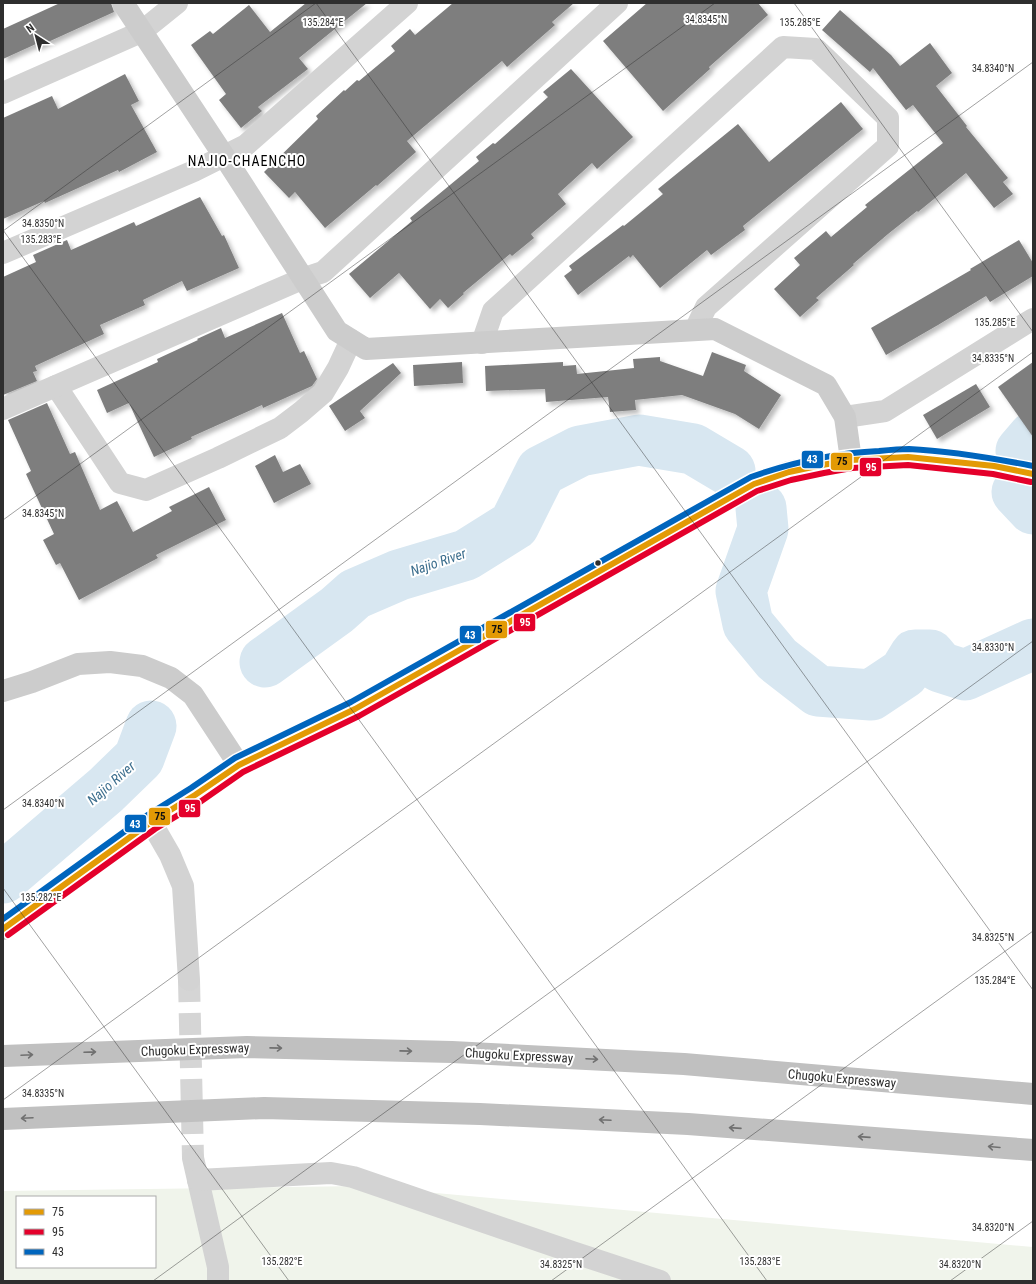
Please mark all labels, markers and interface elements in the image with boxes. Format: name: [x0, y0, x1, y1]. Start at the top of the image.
text: 34.8345°N: [685, 14, 727, 25]
north arrow: [16, 16, 56, 56]
text: 135.284°E: [303, 17, 344, 28]
text: 135.285°E: [780, 17, 821, 28]
text: N: [24, 21, 37, 36]
text: 34.8340°N: [972, 63, 1014, 74]
district label: NAJIO-CHAENCHO: [188, 153, 306, 169]
text: 34.8350°N: [22, 218, 64, 229]
text: 135.283°E: [21, 234, 62, 245]
text: 135.285°E: [975, 317, 1016, 328]
text: 34.8335°N: [972, 353, 1014, 364]
line badge: 43: [801, 450, 824, 469]
line badge: 75: [830, 452, 853, 471]
text: 43: [806, 453, 818, 466]
text: 75: [836, 455, 848, 468]
line badge: 95: [859, 457, 882, 477]
text: 95: [865, 461, 877, 474]
text: 34.8345°N: [22, 508, 64, 519]
water label: Najio River: [408, 545, 469, 579]
unlabelled marker: [593, 558, 603, 568]
line badge: 95: [513, 613, 536, 632]
text: 95: [519, 616, 531, 629]
line badge: 75: [485, 620, 508, 639]
text: 75: [491, 623, 503, 636]
line badge: 43: [459, 625, 482, 644]
text: 43: [464, 629, 476, 642]
text: 34.8330°N: [972, 642, 1014, 653]
water label: Najio River: [84, 757, 139, 808]
text: 34.8340°N: [22, 798, 64, 809]
line badge: 95: [178, 799, 201, 818]
text: 95: [184, 802, 196, 815]
line badge: 75: [148, 807, 171, 826]
text: 75: [154, 810, 166, 823]
line badge: 43: [124, 814, 147, 833]
text: 43: [129, 818, 141, 831]
text: 135.282°E: [21, 892, 62, 903]
text: 34.8325°N: [972, 932, 1014, 943]
text: 135.284°E: [975, 975, 1016, 986]
street label: Chugoku Expressway: [141, 1040, 250, 1059]
one-way arrow: [269, 1044, 282, 1052]
street label: Chugoku Expressway: [464, 1045, 574, 1066]
one-way arrow: [399, 1047, 412, 1055]
one-way arrow: [83, 1049, 96, 1056]
one-way arrow: [20, 1051, 33, 1058]
one-way arrow: [585, 1056, 598, 1063]
street label: Chugoku Expressway: [787, 1066, 897, 1091]
text: 34.8335°N: [22, 1088, 64, 1099]
one-way arrow: [21, 1114, 34, 1121]
one-way arrow: [599, 1117, 612, 1124]
one-way arrow: [729, 1124, 742, 1131]
one-way arrow: [858, 1134, 871, 1141]
one-way arrow: [988, 1144, 1001, 1151]
legend: [16, 1196, 156, 1268]
text: 75: [52, 1205, 64, 1219]
text: 34.8320°N: [972, 1222, 1014, 1233]
text: 95: [52, 1225, 64, 1239]
text: 43: [52, 1245, 64, 1259]
text: 135.282°E: [262, 1256, 303, 1267]
text: 135.283°E: [740, 1256, 781, 1267]
text: 34.8325°N: [540, 1259, 582, 1270]
text: 34.8320°N: [939, 1259, 981, 1270]

